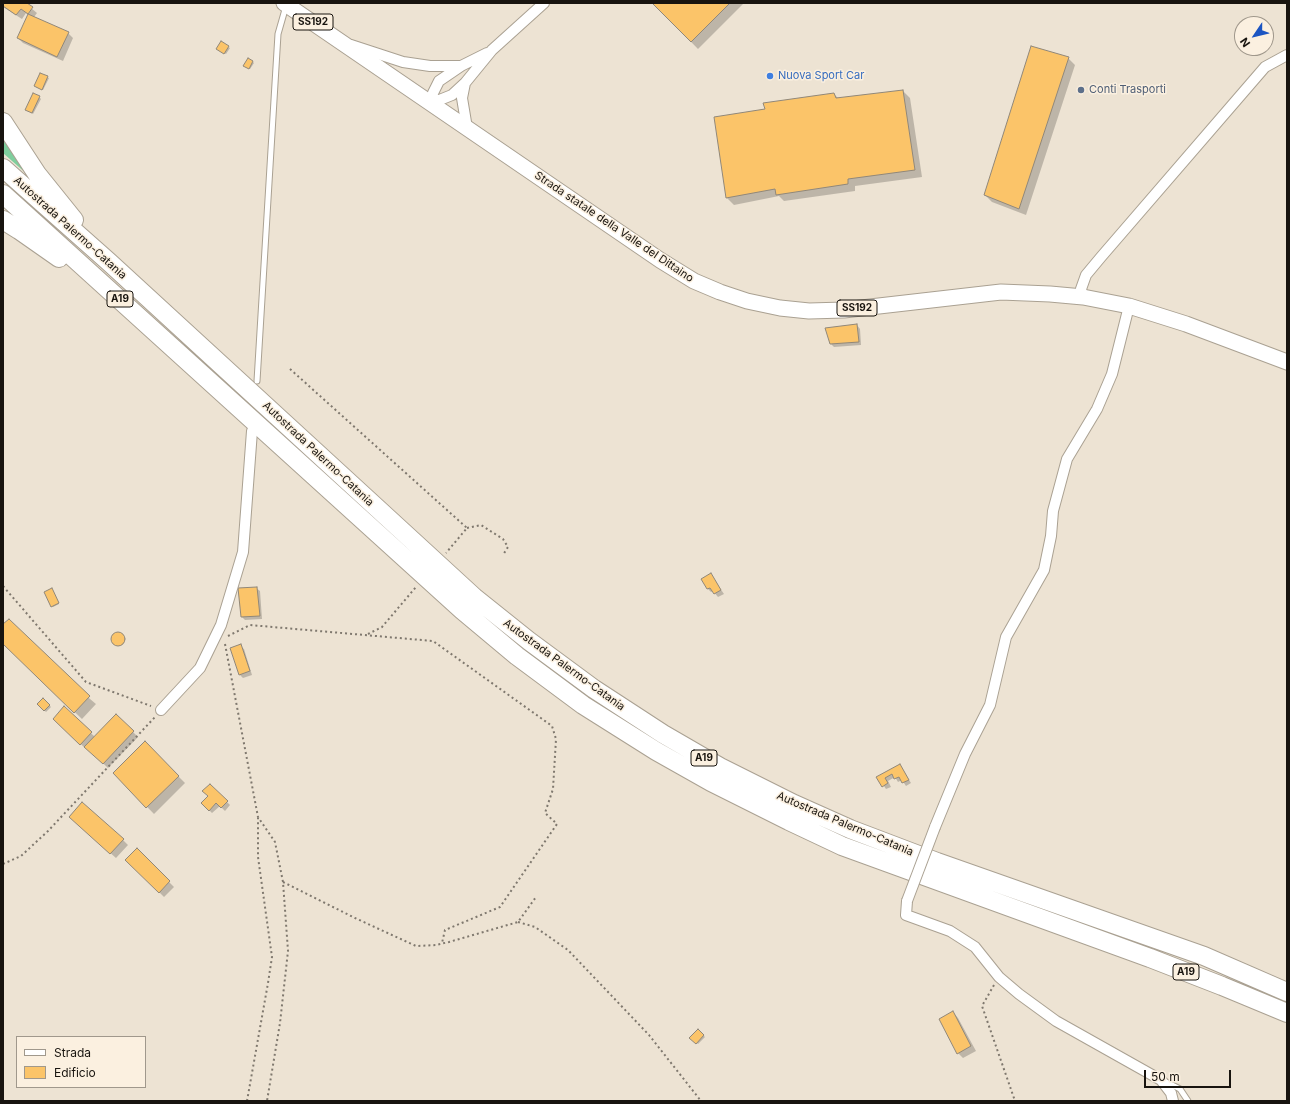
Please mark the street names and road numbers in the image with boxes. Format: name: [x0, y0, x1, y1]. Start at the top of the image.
road number: SS192: [293, 14, 333, 30]
street label: Strada statale della Valle del Dittaino: [532, 169, 696, 285]
street label: Autostrada Palermo-Catania: [11, 174, 129, 282]
road number: A19: [107, 291, 133, 307]
road number: SS192: [837, 300, 877, 316]
street label: Autostrada Palermo-Catania: [260, 399, 376, 509]
street label: Autostrada Palermo-Catania: [501, 616, 627, 714]
road number: A19: [691, 750, 717, 766]
street label: Autostrada Palermo-Catania: [775, 789, 915, 859]
road number: A19: [1173, 964, 1199, 980]

